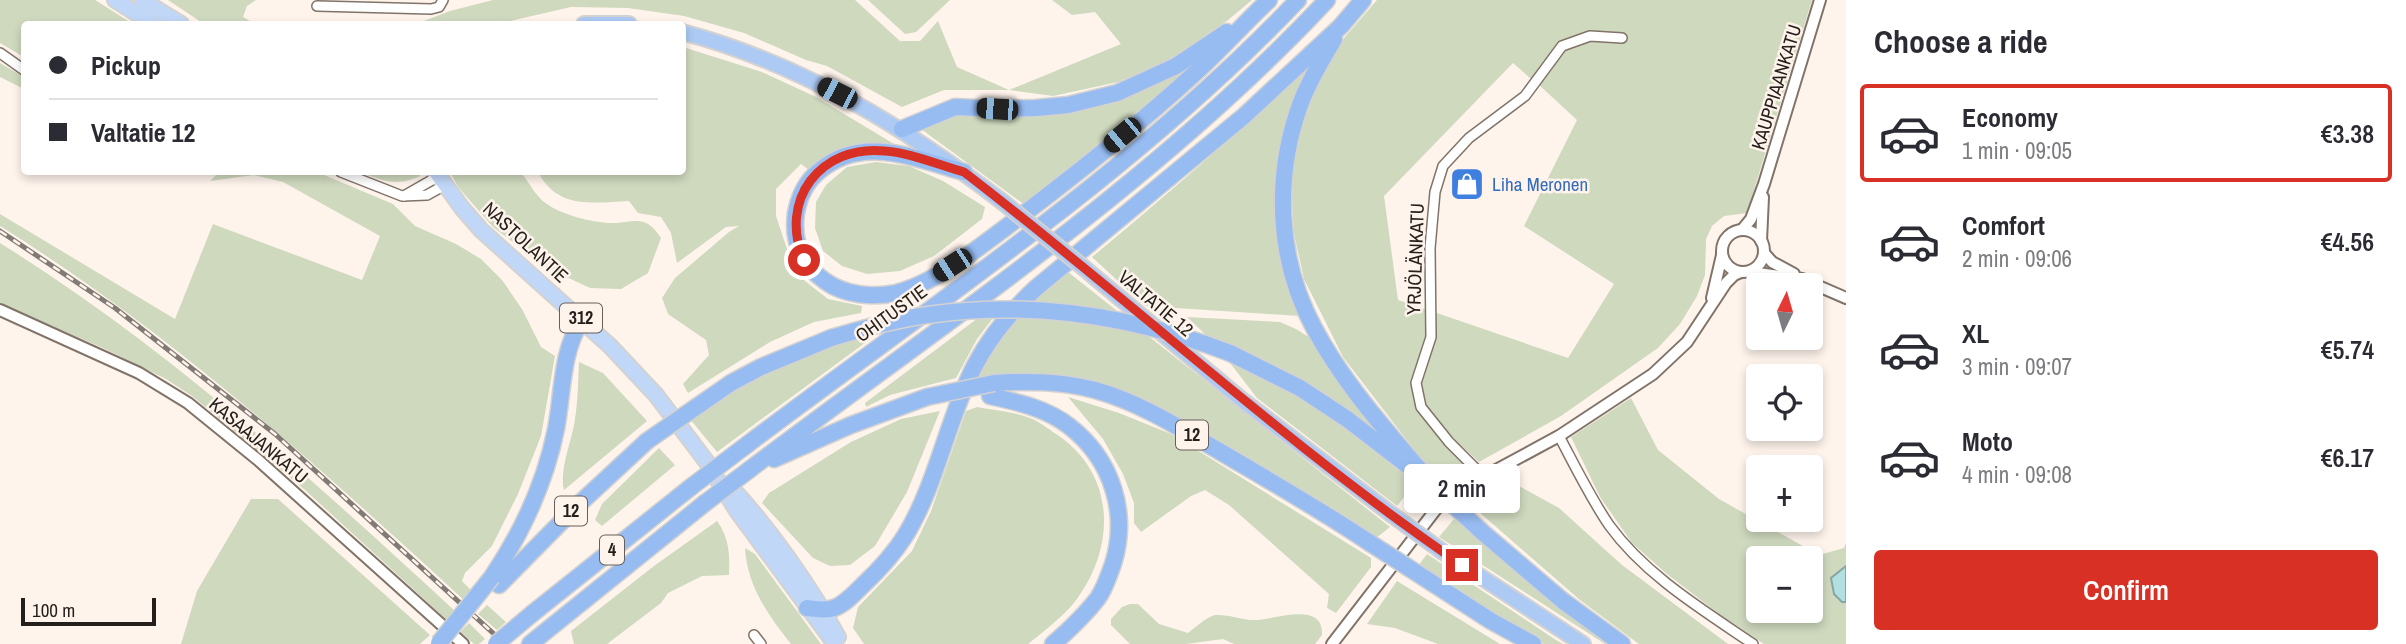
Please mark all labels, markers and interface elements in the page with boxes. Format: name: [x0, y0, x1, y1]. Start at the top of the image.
text: Choose a ride: [1874, 20, 2048, 63]
street label: KAUPPIAANKATU: [1745, 21, 1807, 153]
text: Pickup: [91, 48, 161, 83]
car: [814, 74, 861, 112]
car: [976, 97, 1019, 121]
text: Economy: [1962, 100, 2058, 135]
icon: car: [1878, 102, 1941, 165]
car: [1100, 113, 1145, 157]
text: Valtatie 12: [91, 115, 195, 150]
text: €3.38: [2321, 116, 2374, 151]
text: 1 min · 09:05: [1962, 135, 2072, 166]
shop icon: Liha Meronen: [1448, 165, 1486, 203]
place label: Liha Meronen: [1492, 171, 1588, 197]
street label: NASTOLANTIE: [478, 196, 574, 288]
street label: YRJÖLÄNKATU: [1400, 202, 1430, 316]
text: Comfort: [1962, 208, 2045, 243]
icon: car: [1878, 210, 1941, 273]
text: €4.56: [2321, 224, 2374, 259]
text: 2 min · 09:06: [1962, 243, 2072, 274]
route start: [788, 244, 820, 276]
car: [929, 245, 976, 285]
street label: VALTATIE 12: [1113, 264, 1199, 342]
north arrow: [1746, 273, 1824, 350]
map controls: [1746, 273, 1823, 623]
street label: OHITUSTIE: [850, 278, 932, 348]
road number: 312: [560, 304, 602, 332]
text: XL: [1962, 316, 1989, 351]
icon: car: [1878, 318, 1941, 381]
text: €5.74: [2321, 332, 2374, 367]
text: 3 min · 09:07: [1962, 351, 2072, 382]
button: locate: [1746, 364, 1823, 441]
street label: KASAAJANKATU: [204, 391, 314, 489]
road number: 12: [1176, 421, 1208, 450]
text: Moto: [1962, 424, 2013, 459]
icon: car: [1878, 426, 1941, 489]
text: €6.17: [2321, 440, 2374, 475]
button: +: [1746, 455, 1823, 532]
text: 4 min · 09:08: [1962, 459, 2072, 490]
callout: 2 min: [1404, 463, 1520, 512]
text: 2 min: [1438, 473, 1486, 504]
road number: 12: [555, 496, 587, 526]
road number: 4: [600, 536, 624, 564]
button: −: [1746, 546, 1823, 623]
route end: [1446, 549, 1478, 581]
button: Confirm: [1874, 550, 2378, 630]
scale bar: [21, 595, 156, 627]
text: 100 m: [32, 597, 75, 623]

